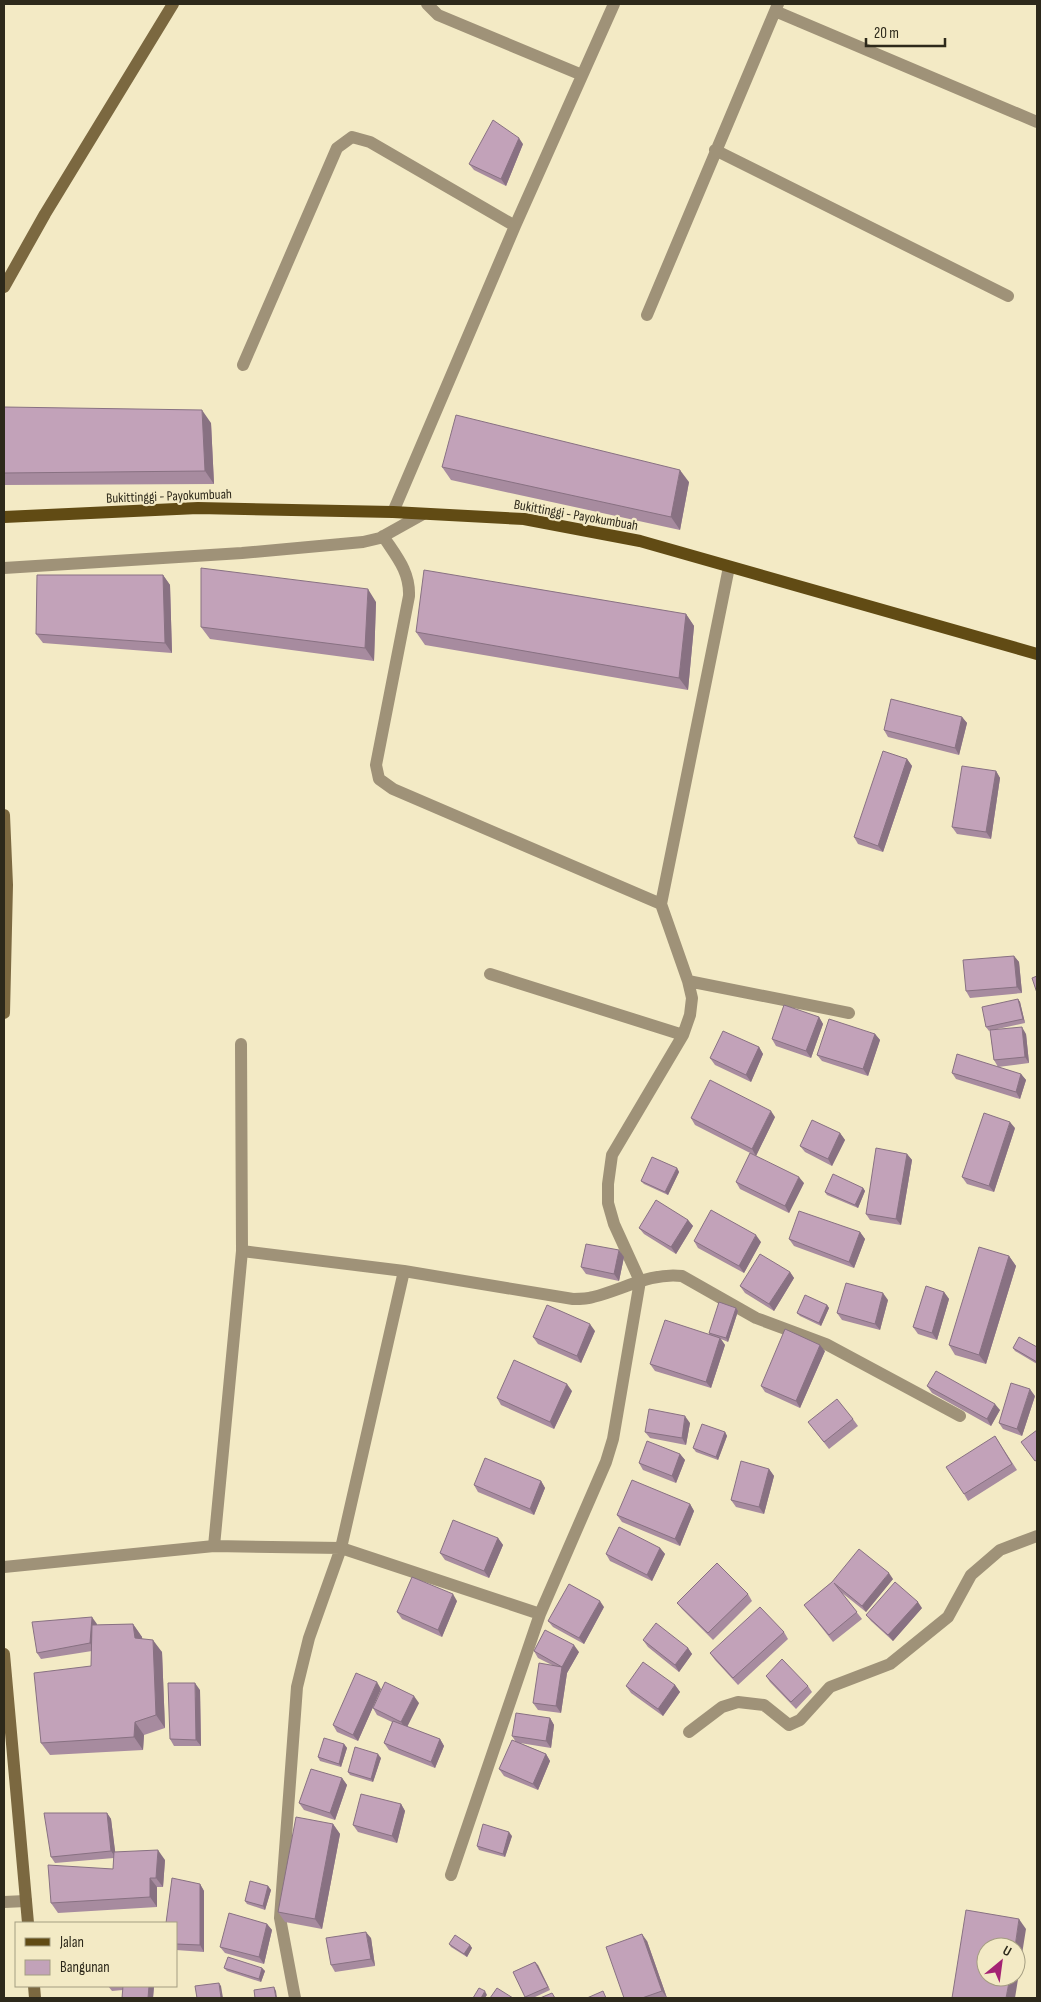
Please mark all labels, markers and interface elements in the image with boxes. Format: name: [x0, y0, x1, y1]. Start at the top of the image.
scale bar: [866, 15, 945, 47]
text: 20 m: [874, 24, 899, 43]
street label: Bukittinggi - Payokumbuah: [106, 485, 232, 507]
street label: Bukittinggi - Payokumbuah: [513, 496, 639, 534]
legend: [15, 1922, 178, 1987]
text: Jalan: [59, 1933, 84, 1952]
north arrow: [976, 1937, 1026, 1987]
text: U: [1000, 1942, 1014, 1960]
text: Bangunan: [60, 1958, 110, 1977]

